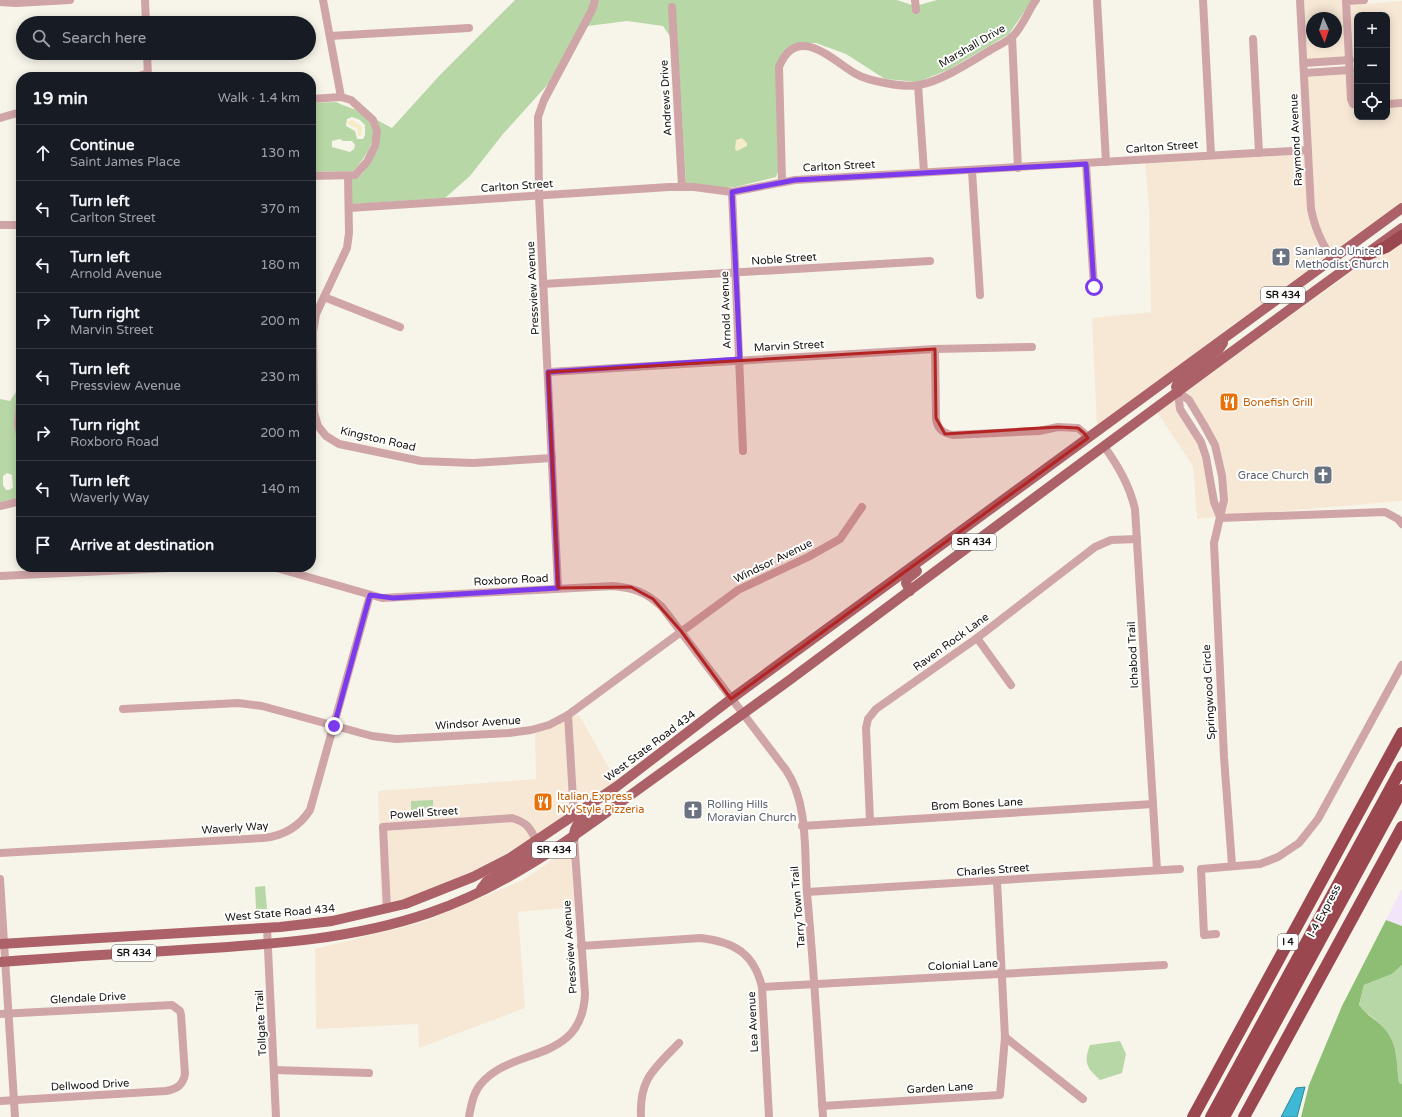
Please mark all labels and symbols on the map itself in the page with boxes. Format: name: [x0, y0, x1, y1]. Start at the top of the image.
north arrow: [1306, 12, 1342, 48]
street label: Marshall Drive: [936, 22, 1008, 70]
street label: Andrews Drive: [658, 60, 674, 136]
street label: Raymond Avenue: [1287, 93, 1305, 187]
street label: Carlton Street: [1125, 138, 1199, 156]
street label: Carlton Street: [802, 158, 876, 174]
street label: Carlton Street: [480, 177, 554, 195]
street label: Pressview Avenue: [524, 241, 542, 335]
place label: Sanlando United Methodist Church: [1295, 245, 1389, 271]
church icon: Sanlando United Methodist Church: [1270, 246, 1292, 268]
street label: Noble Street: [751, 250, 817, 268]
street label: Arnold Avenue: [718, 271, 734, 349]
route start: [1085, 278, 1103, 296]
road number: SR 434: [1261, 287, 1305, 303]
street label: Marvin Street: [753, 338, 825, 354]
restaurant icon: Bonefish Grill: [1218, 391, 1240, 413]
place label: Bonefish Grill: [1243, 396, 1313, 409]
street label: Kingston Road: [339, 424, 417, 454]
church icon: Grace Church: [1312, 464, 1334, 486]
place label: Grace Church: [1238, 469, 1309, 482]
road number: SR 434: [952, 534, 996, 550]
street label: Windsor Avenue: [732, 536, 814, 586]
street label: Roxboro Road: [473, 572, 549, 588]
street label: Raven Rock Lane: [911, 610, 991, 674]
street label: Ichabod Trail: [1125, 621, 1141, 689]
street label: Springwood Circle: [1200, 644, 1218, 740]
street label: West State Road 434: [602, 708, 698, 784]
street label: Windsor Avenue: [435, 714, 521, 732]
route end: [325, 717, 343, 735]
place label: Italian Express NY Style Pizzeria: [557, 790, 645, 816]
restaurant icon: Italian Express NY Style Pizzeria: [532, 791, 554, 813]
street label: Brom Bones Lane: [931, 795, 1023, 813]
place label: Rolling Hills Moravian Church: [707, 798, 796, 824]
church icon: Rolling Hills Moravian Church: [682, 799, 704, 821]
street label: Powell Street: [389, 804, 459, 822]
street label: Waverly Way: [201, 819, 269, 837]
road number: SR 434: [532, 842, 576, 858]
street label: Charles Street: [956, 861, 1030, 879]
street label: Tarry Town Trail: [788, 866, 808, 948]
street label: I-4 Express: [1305, 882, 1343, 940]
street label: Pressview Avenue: [560, 900, 580, 994]
street label: West State Road 434: [224, 902, 336, 924]
road number: I 4: [1278, 934, 1298, 950]
road number: SR 434: [112, 945, 156, 961]
street label: Colonial Lane: [928, 957, 998, 973]
street label: Glendale Drive: [50, 990, 126, 1006]
street label: Tollgate Trail: [253, 990, 269, 1056]
street label: Lea Avenue: [745, 991, 761, 1053]
street label: Dellwood Drive: [50, 1076, 130, 1094]
street label: Garden Lane: [906, 1080, 974, 1096]

